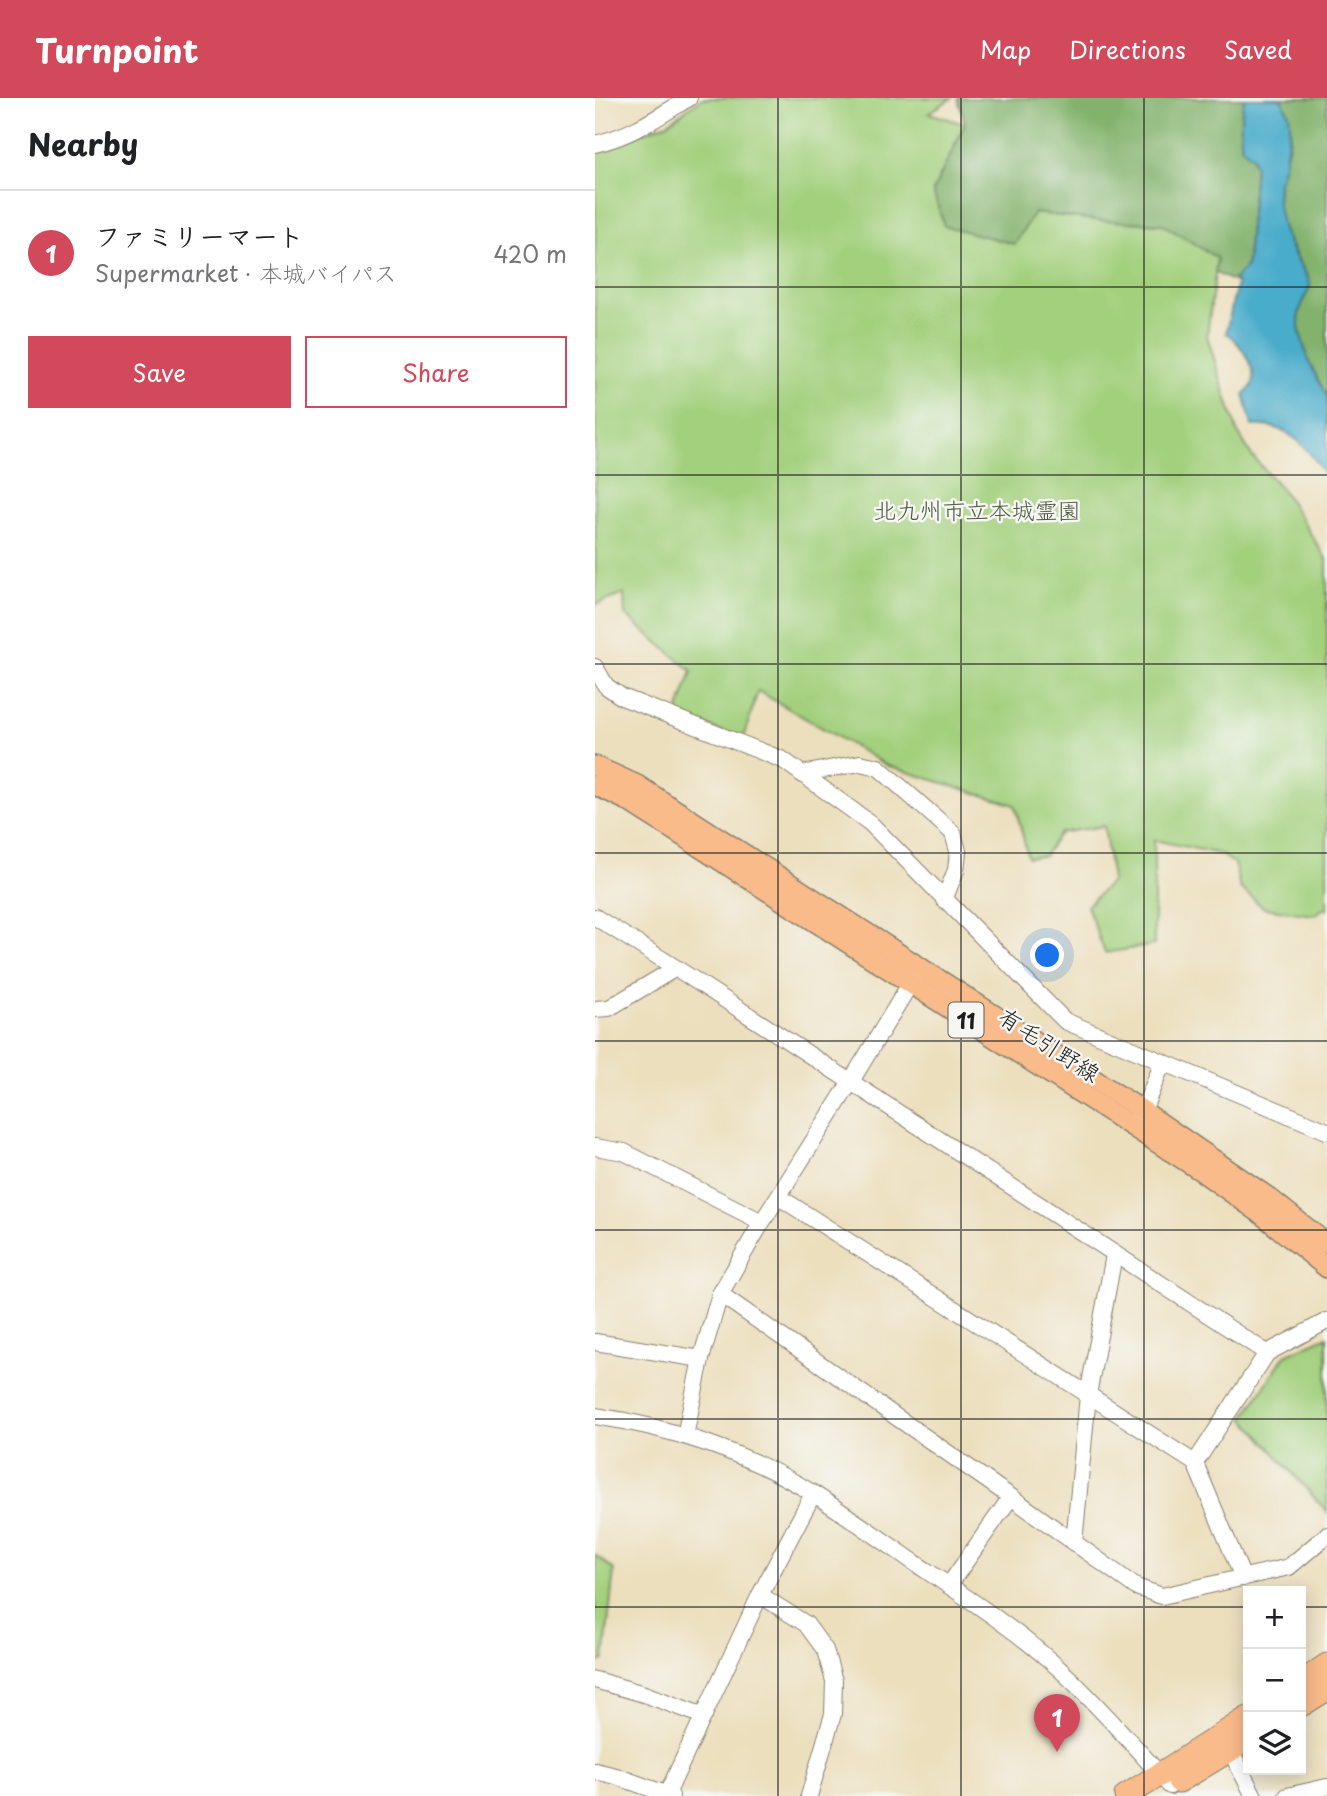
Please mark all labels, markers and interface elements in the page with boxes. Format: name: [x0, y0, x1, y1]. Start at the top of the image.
text: Turnpoint: [35, 24, 199, 74]
text: Map: [980, 31, 1031, 67]
text: Directions: [1069, 31, 1186, 67]
text: Saved: [1224, 31, 1292, 67]
text: Nearby: [28, 121, 138, 166]
text: ファミリーマート: [95, 216, 304, 255]
text: 1: [46, 236, 57, 271]
text: 420 m: [493, 236, 567, 271]
text: Supermarket · 本城バイパス: [95, 255, 397, 290]
button: Save: [28, 336, 291, 408]
button: Share: [305, 336, 567, 408]
park label: 北九州市立本城霊園: [874, 492, 1081, 527]
your location: [1030, 938, 1064, 972]
street label: 有毛引野線: [992, 998, 1108, 1090]
road number: 11: [949, 1002, 983, 1038]
map controls: [1243, 1586, 1306, 1775]
button: +: [1243, 1586, 1306, 1649]
button: −: [1243, 1649, 1306, 1712]
pin: 1: [1034, 1694, 1080, 1752]
button: layers: [1243, 1712, 1306, 1775]

